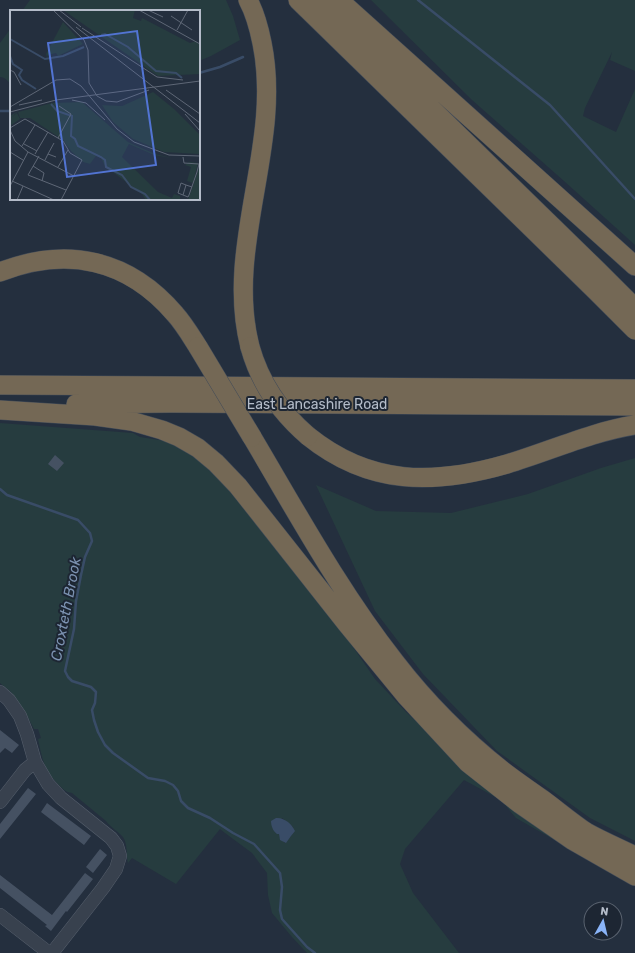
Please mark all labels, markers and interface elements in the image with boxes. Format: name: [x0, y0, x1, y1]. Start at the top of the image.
inset map: [10, 10, 200, 200]
street label: East Lancashire Road: [247, 396, 387, 413]
water label: Croxteth Brook: [47, 555, 85, 662]
north arrow: [583, 901, 623, 941]
text: N: [599, 905, 609, 919]

